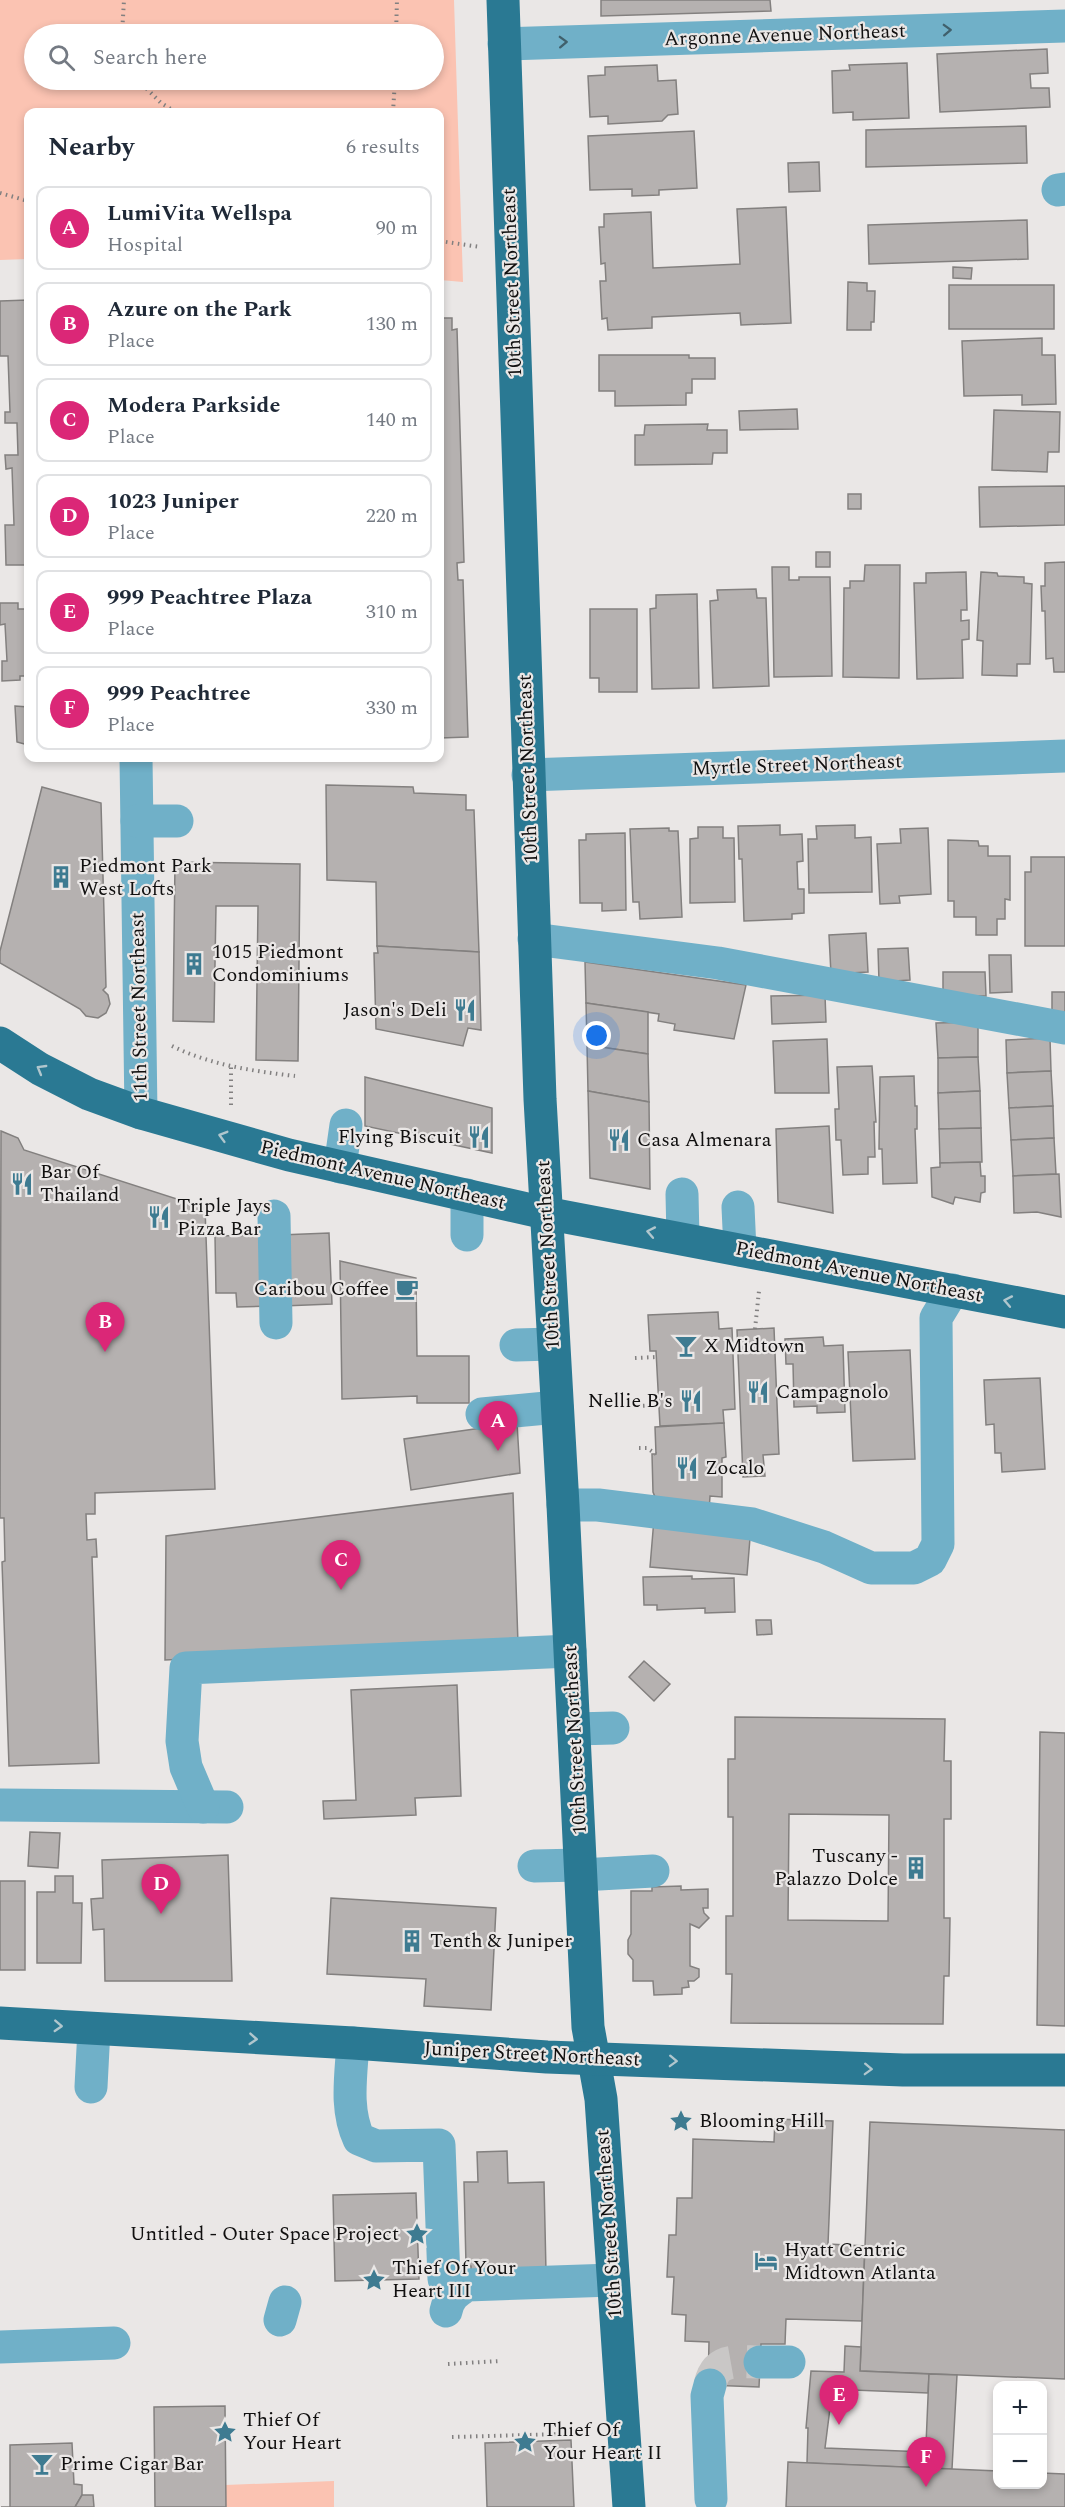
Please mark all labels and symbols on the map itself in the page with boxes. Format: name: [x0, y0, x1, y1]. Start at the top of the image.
street label: Argonne Avenue Northeast: [664, 16, 906, 54]
one-way arrow: [942, 24, 951, 36]
one-way arrow: [558, 36, 567, 48]
street label: 10th Street Northeast: [494, 188, 530, 378]
street label: 10th Street Northeast: [510, 674, 546, 864]
street label: Myrtle Street Northeast: [691, 746, 903, 784]
place label: Piedmont Park West Lofts: [79, 851, 212, 904]
building icon: Piedmont Park West Lofts: [48, 864, 74, 890]
street label: 11th Street Northeast: [122, 912, 156, 1102]
place label: 1015 Piedmont Condominiums: [212, 937, 349, 990]
building icon: 1015 Piedmont Condominiums: [181, 951, 207, 977]
place label: Jason's Deli: [343, 995, 447, 1025]
restaurant icon: Jason's Deli: [452, 997, 478, 1023]
your location: [582, 1021, 611, 1050]
one-way arrow: [36, 1064, 47, 1076]
place label: Flying Biscuit: [338, 1122, 461, 1152]
restaurant icon: Flying Biscuit: [466, 1124, 492, 1150]
place label: Casa Almenara: [637, 1125, 772, 1155]
restaurant icon: Casa Almenara: [606, 1127, 632, 1153]
one-way arrow: [218, 1131, 229, 1143]
street label: Piedmont Avenue Northeast: [257, 1132, 509, 1218]
place label: Bar Of Thailand: [40, 1157, 120, 1210]
street label: 10th Street Northeast: [528, 1159, 568, 1351]
restaurant icon: Bar Of Thailand: [9, 1171, 35, 1197]
place label: Triple Jays Pizza Bar: [177, 1191, 271, 1244]
restaurant icon: Triple Jays Pizza Bar: [146, 1204, 172, 1230]
one-way arrow: [646, 1226, 656, 1239]
street label: Piedmont Avenue Northeast: [733, 1233, 985, 1311]
place label: Caribou Coffee: [254, 1274, 389, 1304]
cafe icon: Caribou Coffee: [394, 1276, 420, 1302]
one-way arrow: [1003, 1295, 1013, 1308]
pin: B: [86, 1302, 124, 1352]
place label: X Midtown: [704, 1331, 805, 1361]
bar icon: X Midtown: [673, 1333, 699, 1359]
place label: Campagnolo: [776, 1377, 888, 1407]
restaurant icon: Campagnolo: [745, 1379, 771, 1405]
place label: Nellie B's: [588, 1386, 673, 1416]
restaurant icon: Nellie B's: [678, 1388, 704, 1414]
pin: A: [478, 1402, 518, 1451]
place label: Zocalo: [705, 1453, 764, 1483]
restaurant icon: Zocalo: [674, 1455, 700, 1481]
pin: C: [322, 1540, 360, 1590]
street label: 10th Street Northeast: [555, 1644, 595, 1836]
place label: Tuscany - Palazzo Dolce: [774, 1841, 898, 1894]
building icon: Tuscany - Palazzo Dolce: [903, 1855, 929, 1881]
pin: D: [142, 1864, 180, 1914]
place label: Tenth & Juniper: [430, 1926, 572, 1956]
building icon: Tenth & Juniper: [399, 1928, 425, 1954]
one-way arrow: [54, 2020, 63, 2033]
one-way arrow: [249, 2032, 258, 2045]
street label: Juniper Street Northeast: [423, 2033, 641, 2075]
one-way arrow: [669, 2054, 678, 2067]
one-way arrow: [864, 2062, 873, 2075]
place label: Blooming Hill: [699, 2106, 825, 2136]
place icon: Blooming Hill: [668, 2108, 694, 2134]
street label: 10th Street Northeast: [587, 2128, 631, 2320]
place label: Untitled - Outer Space Project: [130, 2219, 399, 2249]
place icon: Untitled - Outer Space Project: [404, 2221, 430, 2247]
place label: Hyatt Centric Midtown Atlanta: [784, 2235, 936, 2288]
hotel icon: Hyatt Centric Midtown Atlanta: [753, 2248, 779, 2274]
place label: Thief Of Your Heart III: [392, 2253, 516, 2306]
place icon: Thief Of Your Heart III: [361, 2267, 387, 2293]
pin: E: [820, 2376, 858, 2425]
place label: Thief Of Your Heart: [243, 2405, 342, 2458]
place label: Thief Of Your Heart II: [543, 2415, 662, 2468]
place icon: Thief Of Your Heart: [212, 2419, 238, 2445]
place icon: Thief Of Your Heart II: [512, 2429, 538, 2455]
pin: F: [906, 2438, 946, 2487]
place label: Prime Cigar Bar: [60, 2449, 204, 2479]
bar icon: Prime Cigar Bar: [29, 2451, 55, 2477]

